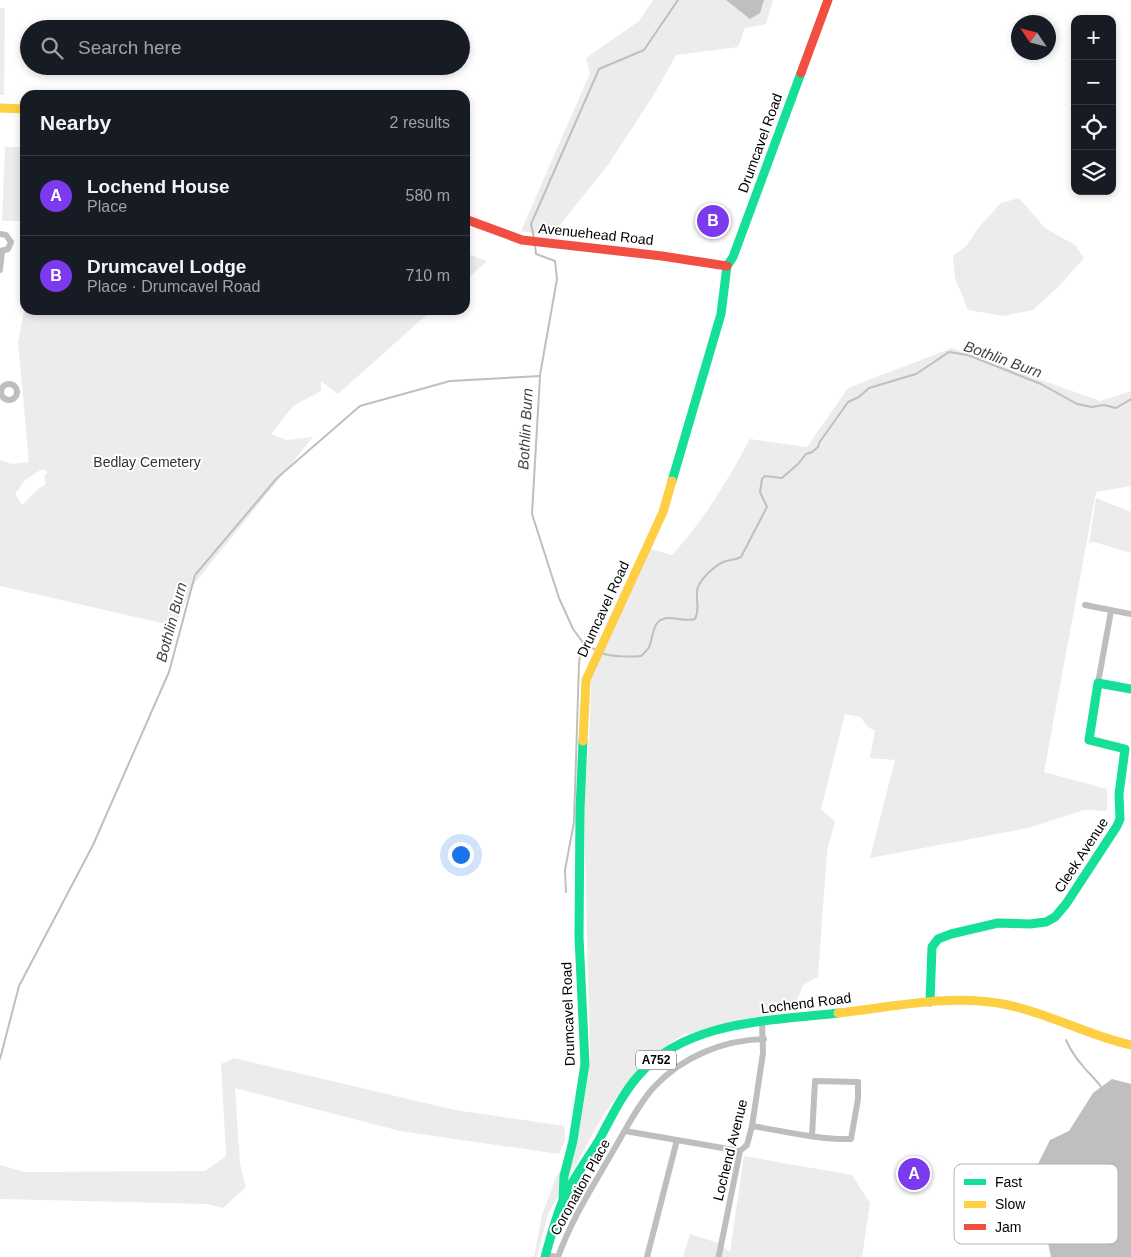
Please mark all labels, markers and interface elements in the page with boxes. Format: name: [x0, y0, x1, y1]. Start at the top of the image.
north arrow: [1011, 15, 1056, 60]
map controls: [1071, 15, 1116, 195]
button: +: [1071, 15, 1116, 60]
search box: [20, 20, 470, 75]
icon: search: [38, 34, 66, 62]
text: Search here: [78, 37, 182, 58]
button: −: [1071, 60, 1116, 105]
street label: Drumcavel Road: [735, 91, 785, 195]
button: locate: [1071, 105, 1116, 150]
text: Nearby: [40, 111, 111, 134]
text: 2 results: [390, 114, 450, 131]
button: layers: [1071, 150, 1116, 195]
text: Lochend House: [87, 176, 230, 197]
text: A: [50, 187, 62, 204]
text: 580 m: [406, 187, 450, 204]
text: Place: [87, 198, 127, 215]
pin: B: [697, 202, 729, 240]
street label: Avenuehead Road: [538, 220, 654, 248]
text: Drumcavel Lodge: [87, 256, 246, 277]
text: B: [50, 267, 62, 284]
text: 710 m: [406, 267, 450, 284]
text: Place · Drumcavel Road: [87, 278, 260, 295]
water label: Bothlin Burn: [962, 337, 1044, 381]
water label: Bothlin Burn: [514, 388, 536, 470]
park label: Bedlay Cemetery: [93, 454, 201, 470]
street label: Drumcavel Road: [574, 558, 632, 660]
water label: Bothlin Burn: [152, 580, 190, 664]
street label: Cleek Avenue: [1051, 814, 1111, 895]
your location: [448, 842, 474, 868]
street label: Drumcavel Road: [558, 962, 578, 1066]
street label: Lochend Road: [760, 990, 852, 1016]
road number: A752: [636, 1050, 676, 1070]
street label: Lochend Avenue: [710, 1097, 750, 1202]
street label: Coronation Place: [547, 1136, 613, 1238]
pin: A: [898, 1155, 930, 1193]
legend: [954, 1164, 1118, 1244]
text: Fast: [995, 1174, 1022, 1190]
text: Slow: [995, 1196, 1026, 1212]
text: Jam: [995, 1219, 1021, 1235]

